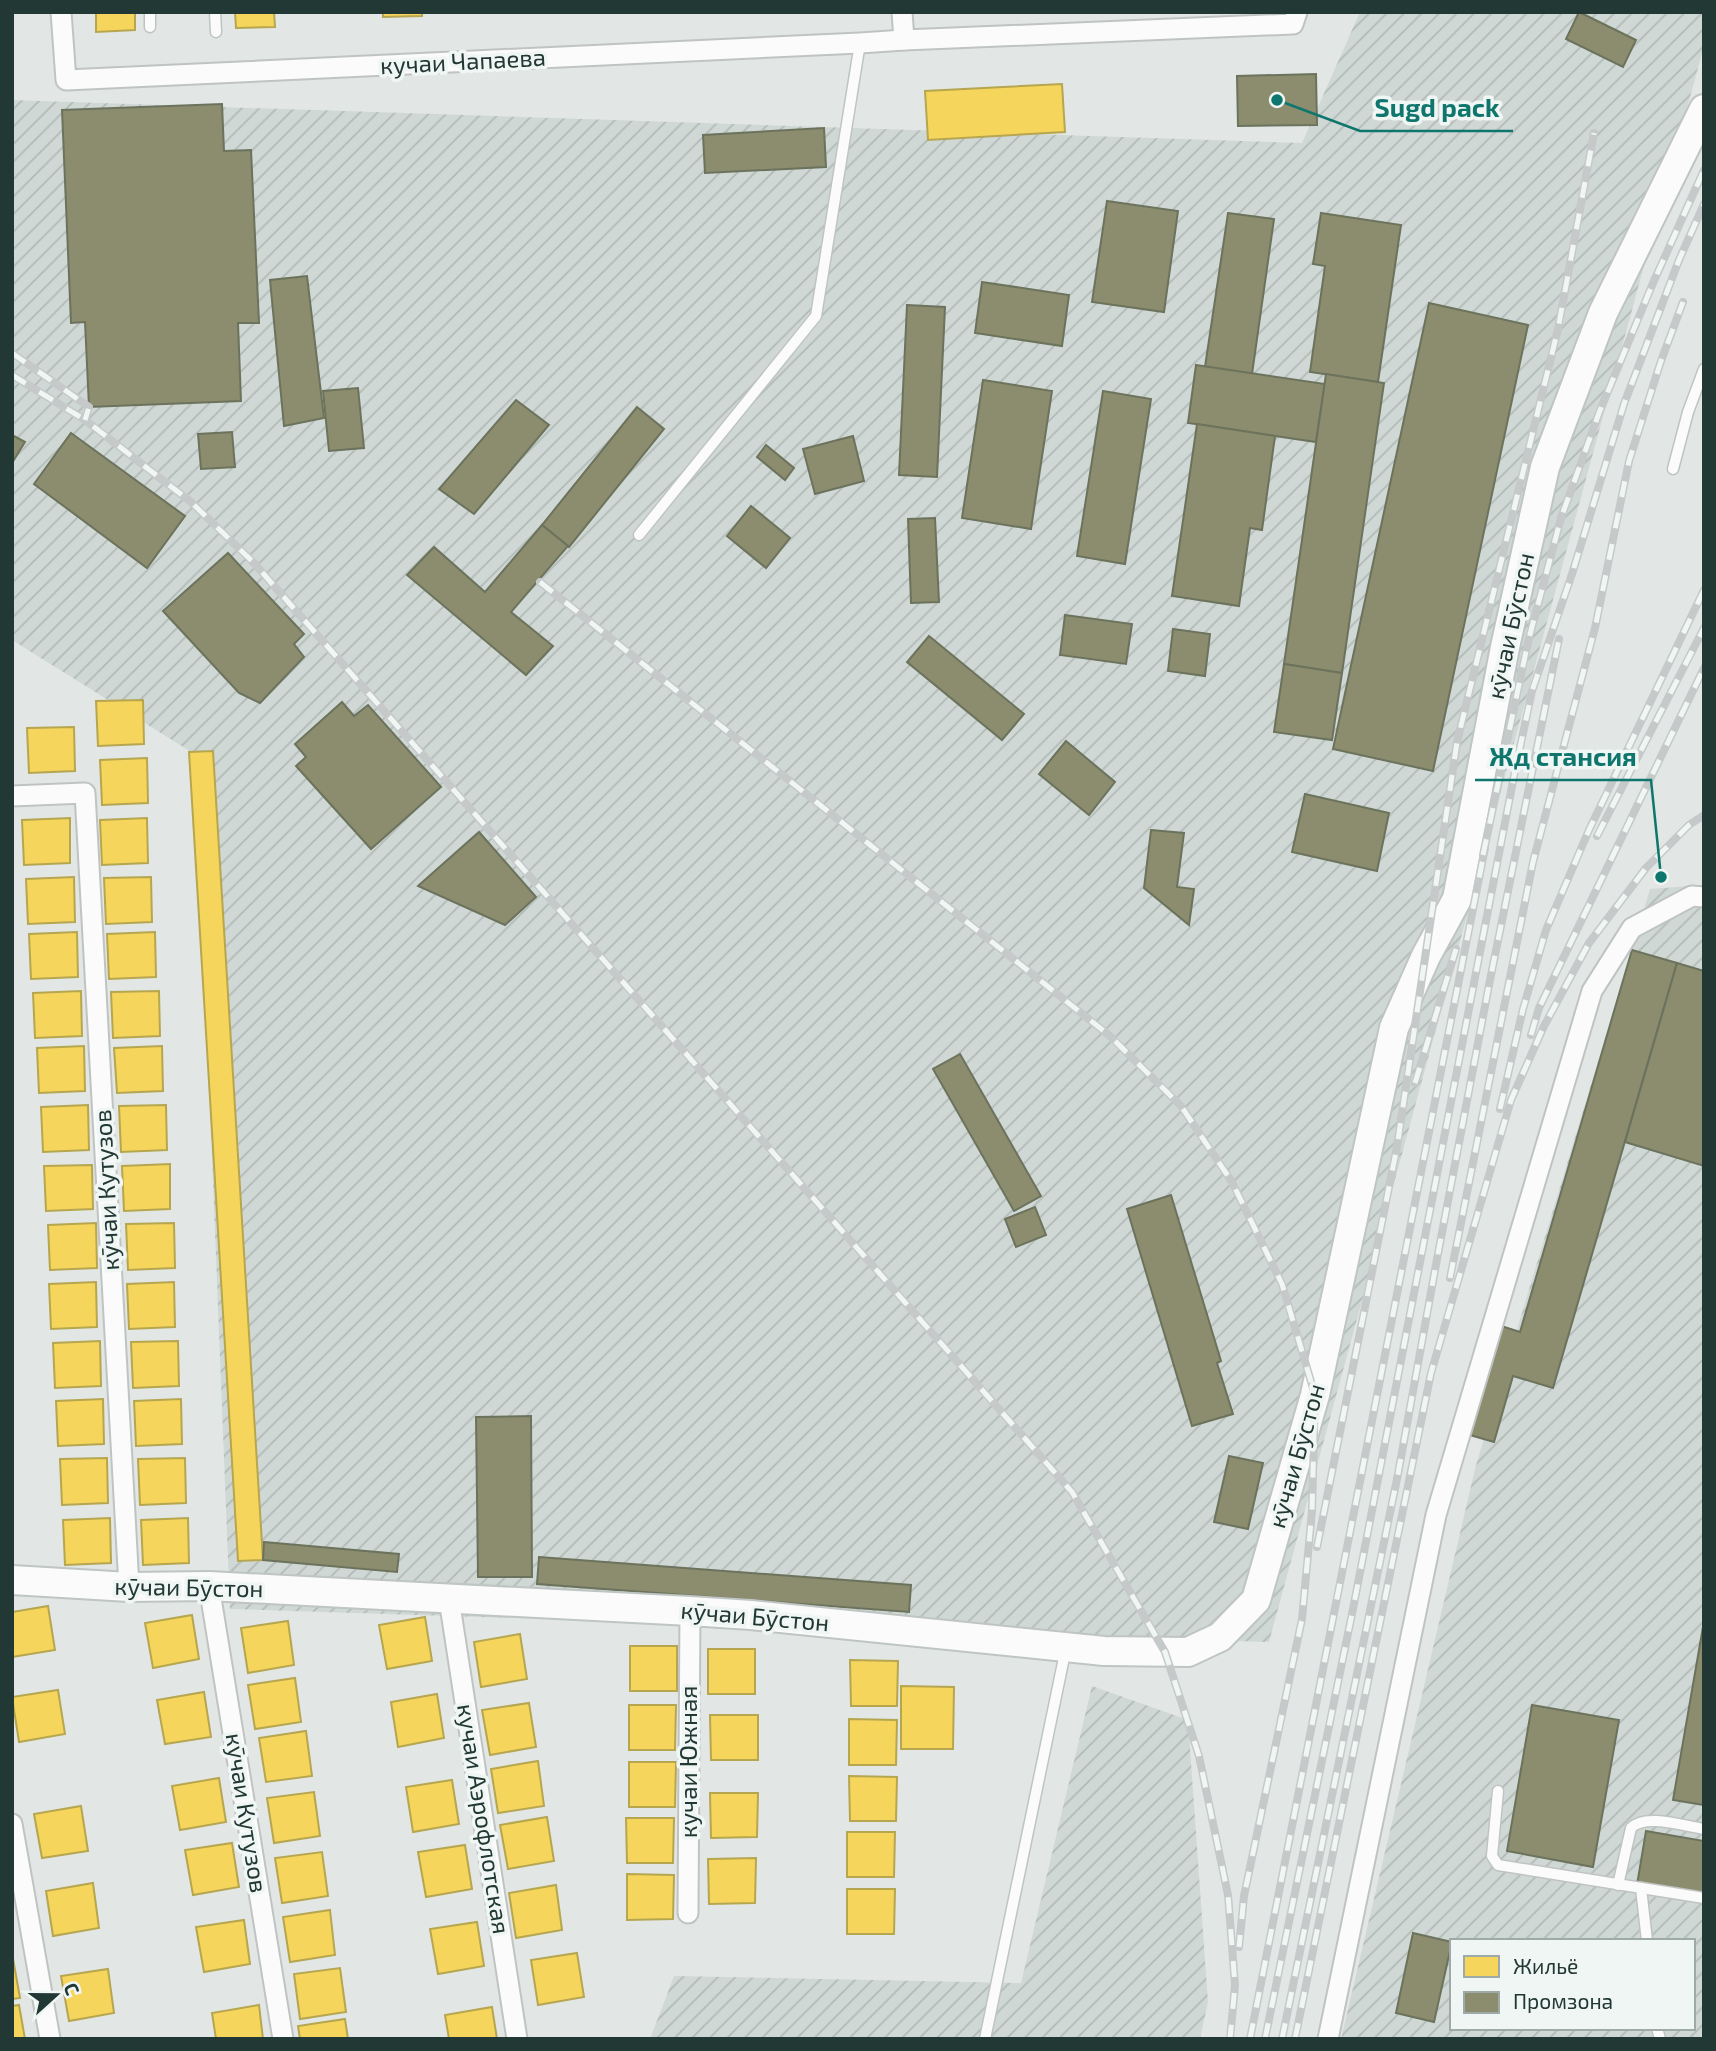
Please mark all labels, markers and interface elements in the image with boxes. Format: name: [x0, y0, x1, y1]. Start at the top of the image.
street label: кучаи Чапаева: [379, 42, 547, 80]
callout: Sugd pack: [1360, 84, 1513, 131]
text: Sugd pack: [1375, 91, 1500, 122]
street label: кӯчаи Бӯстон: [1480, 550, 1540, 702]
callout: Жд стансия: [1475, 733, 1651, 780]
text: Жд стансия: [1489, 740, 1637, 771]
street label: кӯчаи Кутузов: [87, 1109, 125, 1271]
street label: кӯчаи Бӯстон: [1261, 1380, 1331, 1531]
street label: кӯчаи Бӯстон: [114, 1571, 264, 1603]
street label: кӯчаи Бӯстон: [680, 1595, 831, 1637]
street label: кучаи Южная: [673, 1686, 703, 1838]
street label: кучаи Аэрофлотская: [451, 1702, 517, 1936]
street label: кӯчаи Кутузов: [220, 1731, 274, 1895]
legend: [1450, 1939, 1695, 2030]
text: Жильё: [1513, 1953, 1578, 1978]
north arrow: [21, 1960, 91, 2030]
text: С: [60, 1979, 85, 1998]
text: Промзона: [1513, 1988, 1613, 2013]

